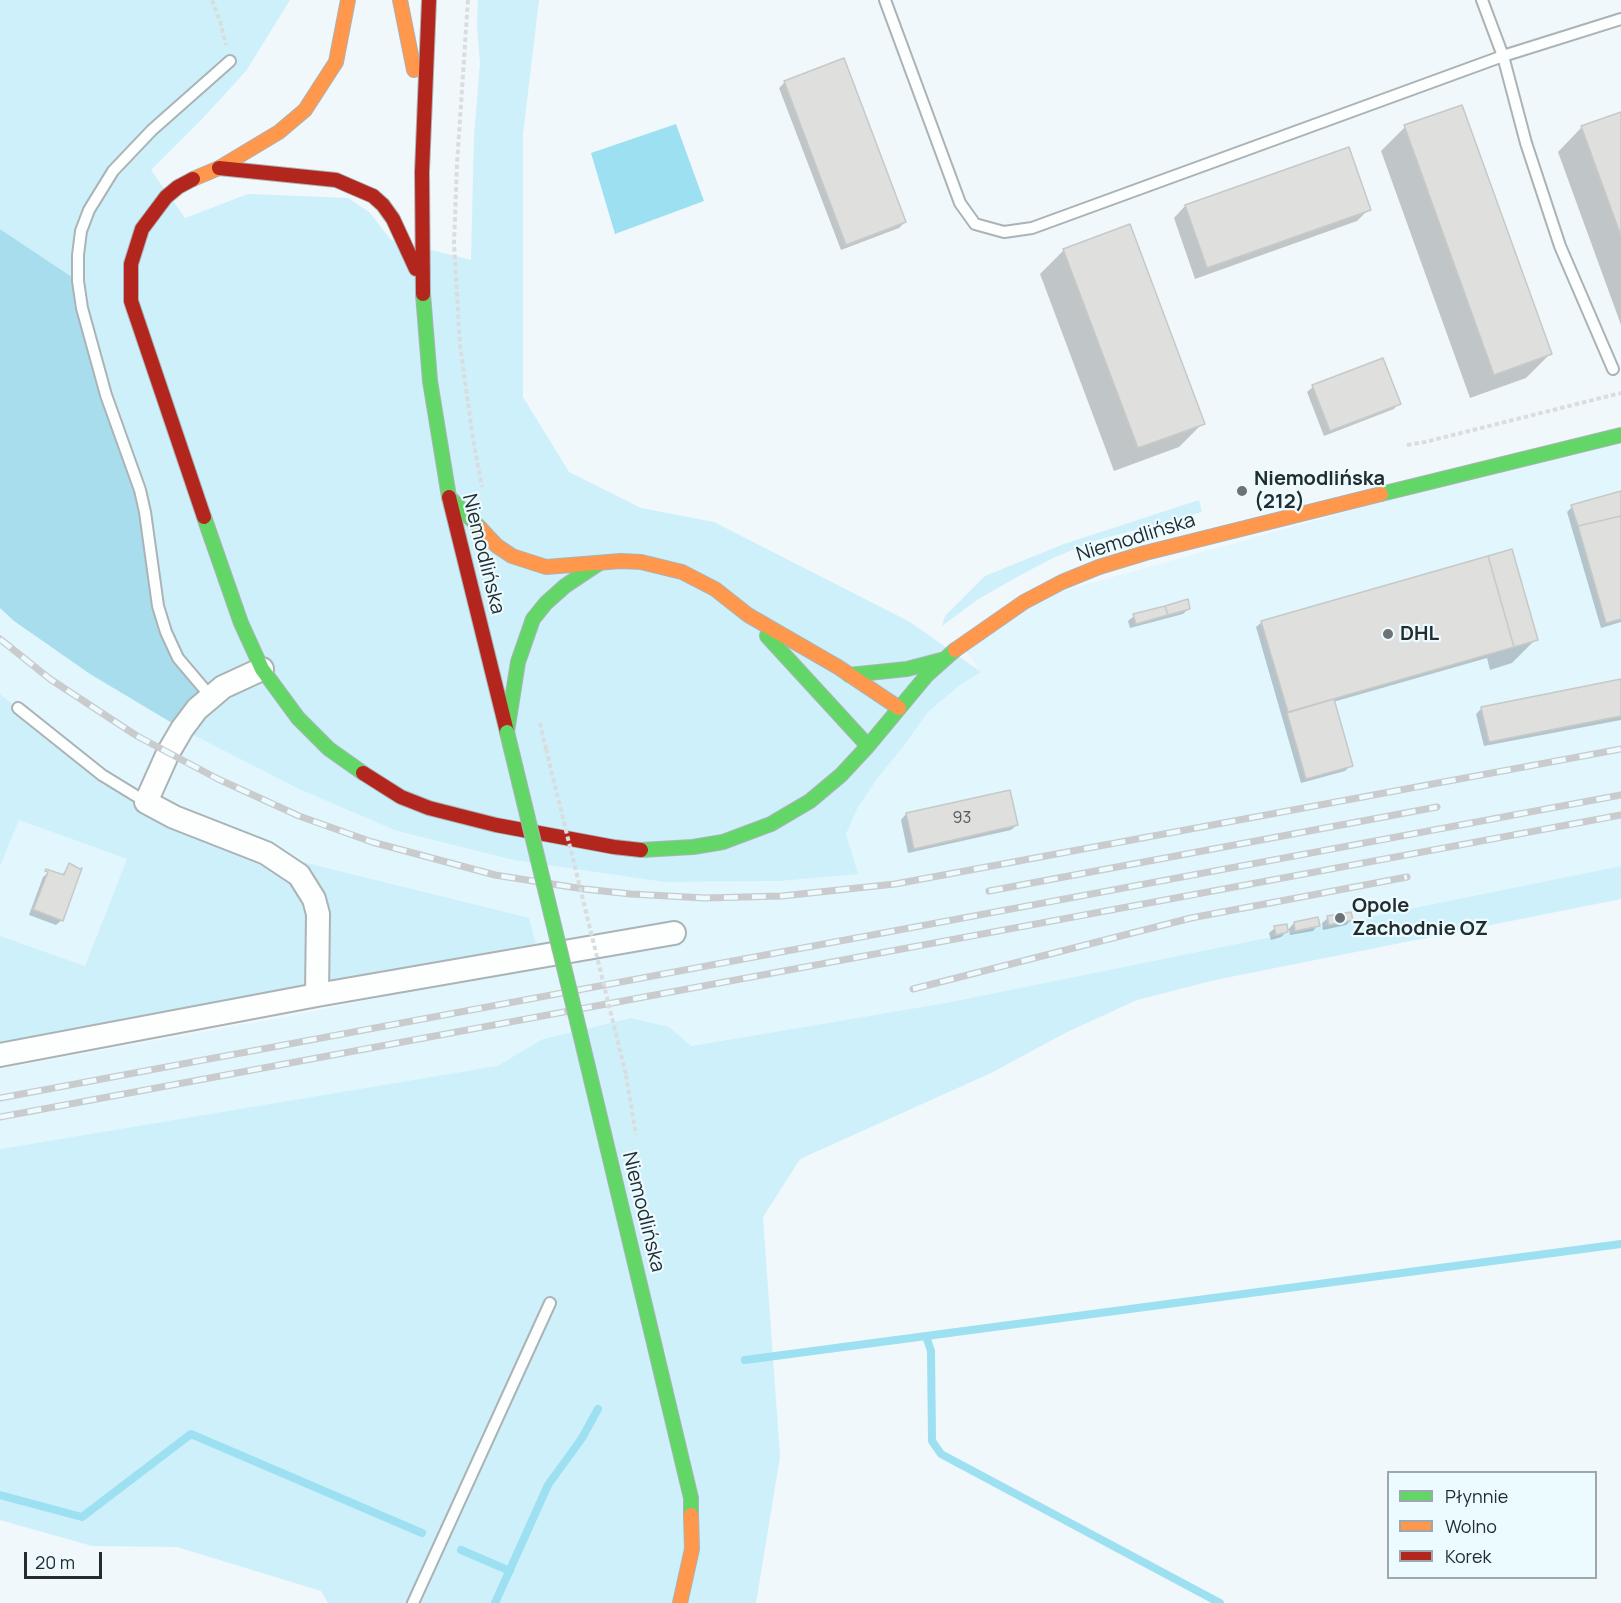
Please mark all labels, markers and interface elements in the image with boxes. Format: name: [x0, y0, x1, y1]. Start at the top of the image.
place label: Niemodlińska (212): [1254, 467, 1385, 514]
marker: Niemodlińska (212): [1235, 484, 1249, 498]
street label: Niemodlińska: [456, 491, 510, 617]
street label: Niemodlińska: [1074, 509, 1198, 567]
place label: DHL: [1400, 622, 1439, 646]
marker: DHL: [1381, 627, 1395, 641]
house number: 93: [953, 809, 971, 829]
place label: Opole Zachodnie OZ: [1352, 894, 1488, 941]
marker: Opole Zachodnie OZ: [1333, 911, 1347, 925]
street label: Niemodlińska: [616, 1149, 670, 1275]
legend: [1387, 1471, 1597, 1579]
text: Płynnie: [1445, 1484, 1508, 1508]
text: Wolno: [1445, 1514, 1497, 1538]
scale bar: [27, 1540, 105, 1578]
text: Korek: [1445, 1544, 1491, 1568]
text: 20 m: [35, 1550, 75, 1574]

